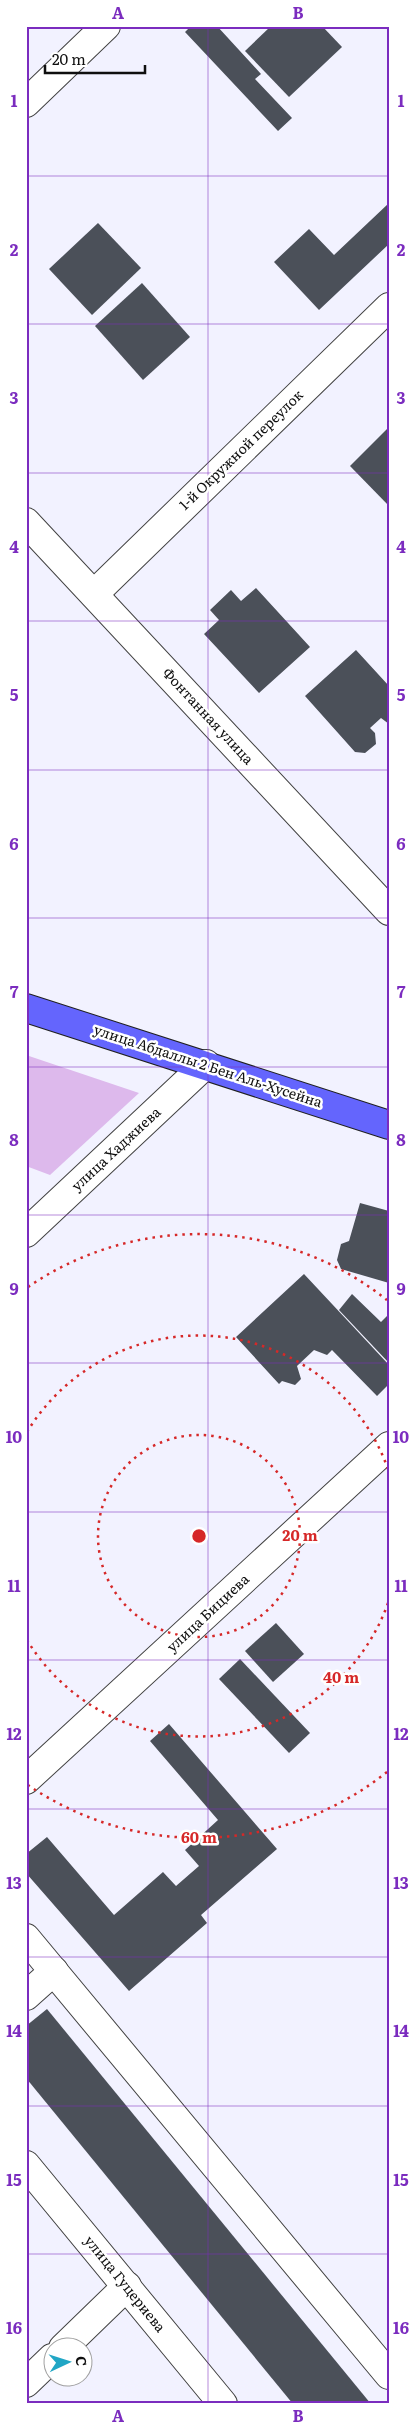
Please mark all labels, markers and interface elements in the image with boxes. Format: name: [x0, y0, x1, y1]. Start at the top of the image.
text: A: [112, 0, 124, 24]
text: B: [292, 0, 304, 24]
scale bar: [45, 42, 145, 74]
text: 20 m: [52, 47, 86, 70]
text: 1: [11, 88, 18, 112]
text: 1: [398, 88, 405, 112]
text: 2: [10, 237, 19, 261]
text: 2: [397, 237, 406, 261]
street label: 1-й Окружной переулок: [174, 384, 307, 514]
text: 3: [10, 385, 19, 409]
text: 3: [397, 385, 406, 409]
text: 4: [9, 534, 19, 558]
text: 4: [396, 534, 406, 558]
street label: Фонтанная улица: [159, 663, 259, 768]
text: 5: [10, 682, 19, 706]
text: 5: [397, 682, 406, 706]
text: 6: [9, 831, 19, 855]
text: 6: [396, 831, 406, 855]
text: 7: [10, 979, 19, 1003]
text: 7: [397, 979, 406, 1003]
street label: улица Абдаллы 2 Бен Аль-Хусейна: [92, 1019, 325, 1112]
street label: улица Хаджиева: [66, 1101, 165, 1195]
text: 8: [9, 1127, 19, 1151]
text: 8: [396, 1127, 406, 1151]
text: 9: [9, 1276, 19, 1300]
text: 9: [396, 1276, 406, 1300]
text: 10: [6, 1424, 22, 1448]
text: 10: [393, 1424, 409, 1448]
text: 20 m: [282, 1523, 318, 1546]
centre of rings: [190, 1527, 208, 1545]
street label: улица Бициева: [162, 1568, 253, 1656]
text: 11: [7, 1573, 21, 1597]
text: 11: [394, 1573, 408, 1597]
text: 40 m: [323, 1665, 359, 1688]
text: 12: [6, 1721, 22, 1745]
text: 12: [393, 1721, 409, 1745]
text: 60 m: [181, 1825, 217, 1848]
text: 13: [6, 1870, 22, 1894]
text: 13: [393, 1870, 409, 1894]
text: 14: [6, 2018, 22, 2042]
text: 14: [393, 2018, 409, 2042]
text: 15: [6, 2167, 22, 2191]
text: 15: [393, 2167, 409, 2191]
street label: улица Гуцериева: [81, 2231, 171, 2336]
text: 16: [6, 2315, 22, 2339]
text: 16: [393, 2315, 409, 2339]
north arrow: [42, 2338, 92, 2388]
text: С: [72, 2355, 92, 2367]
text: A: [112, 2403, 124, 2427]
text: B: [292, 2403, 304, 2427]

